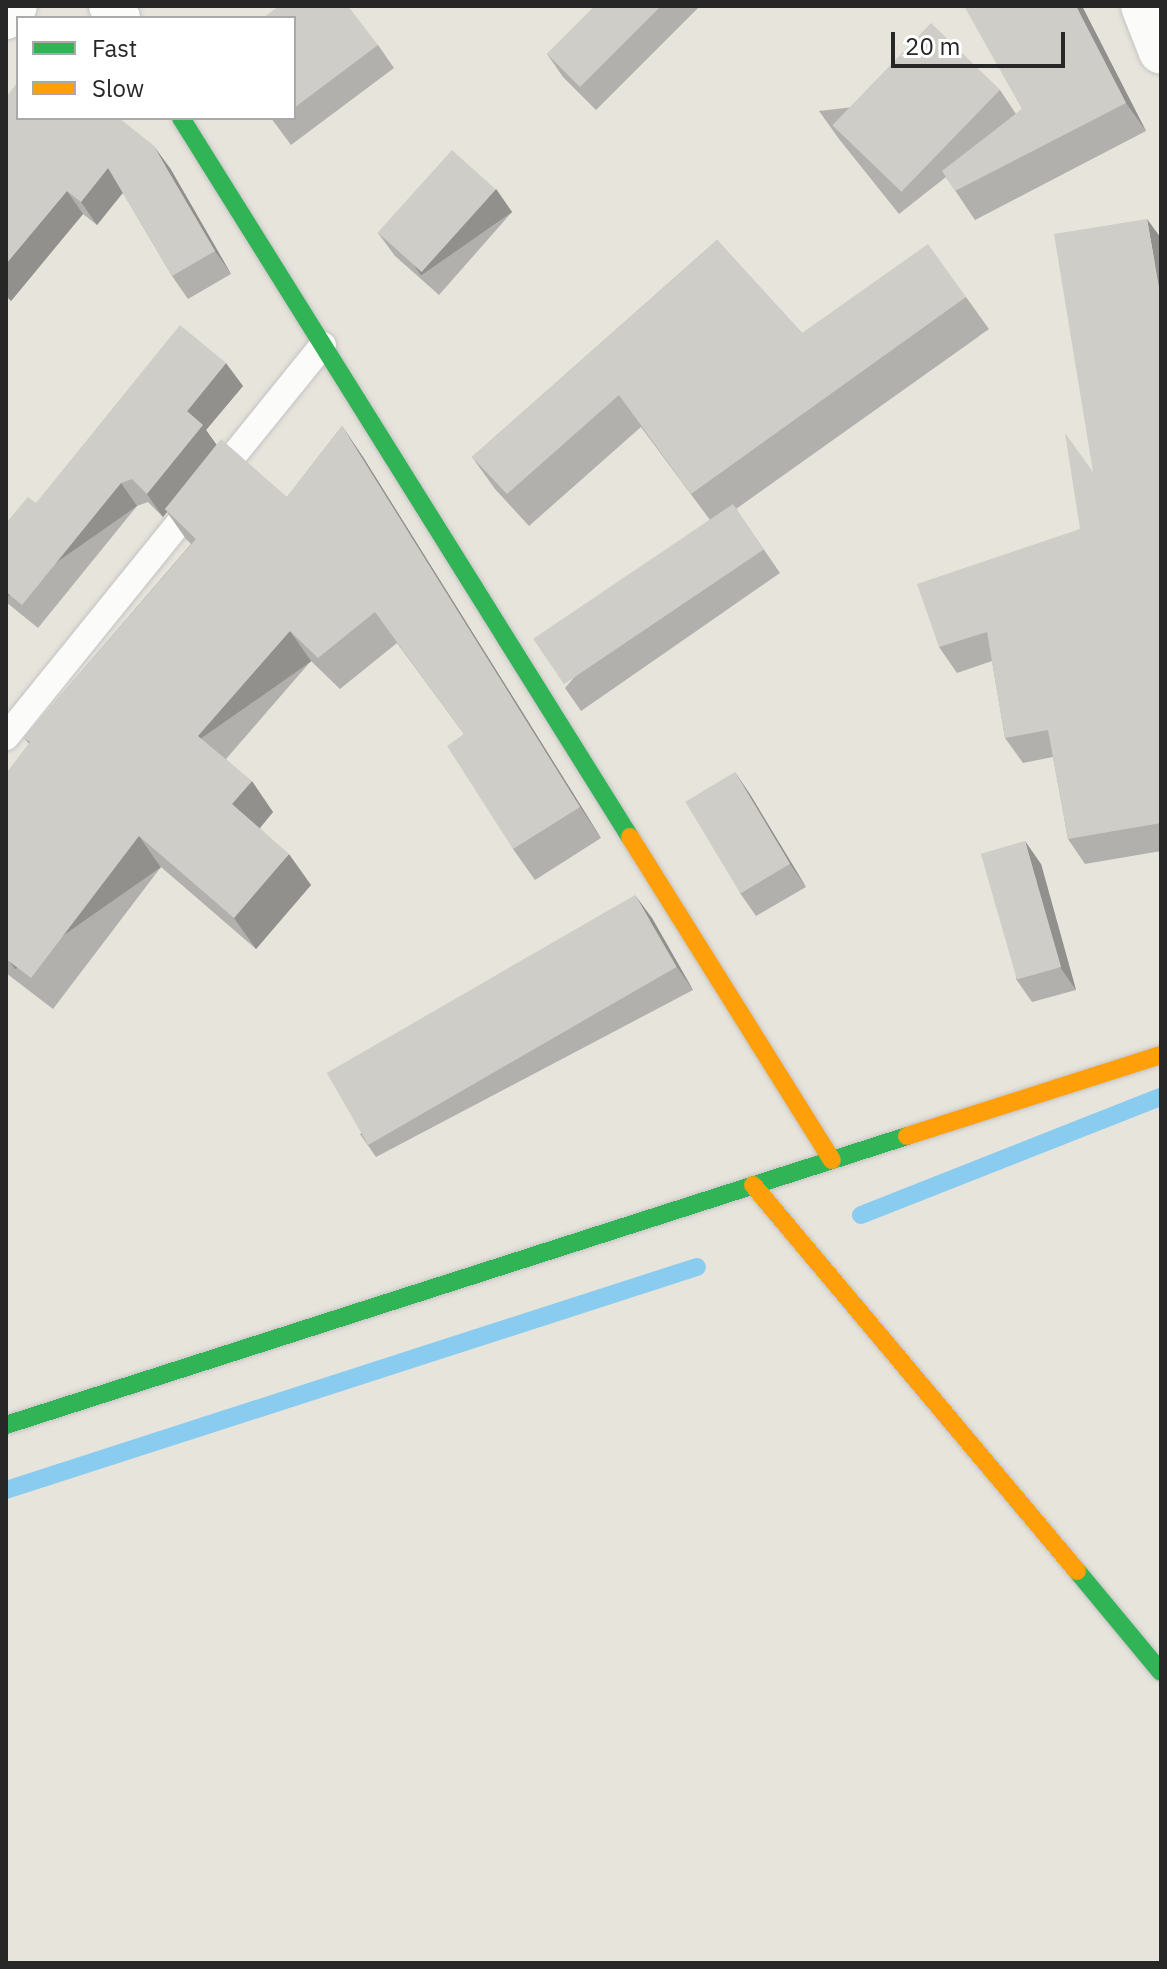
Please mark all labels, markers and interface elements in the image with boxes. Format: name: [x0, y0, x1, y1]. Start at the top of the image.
legend: [16, 16, 296, 120]
scale bar: [895, 16, 1069, 66]
text: 20 m: [905, 30, 960, 62]
text: Fast: [92, 32, 137, 64]
text: Slow: [92, 72, 144, 104]

